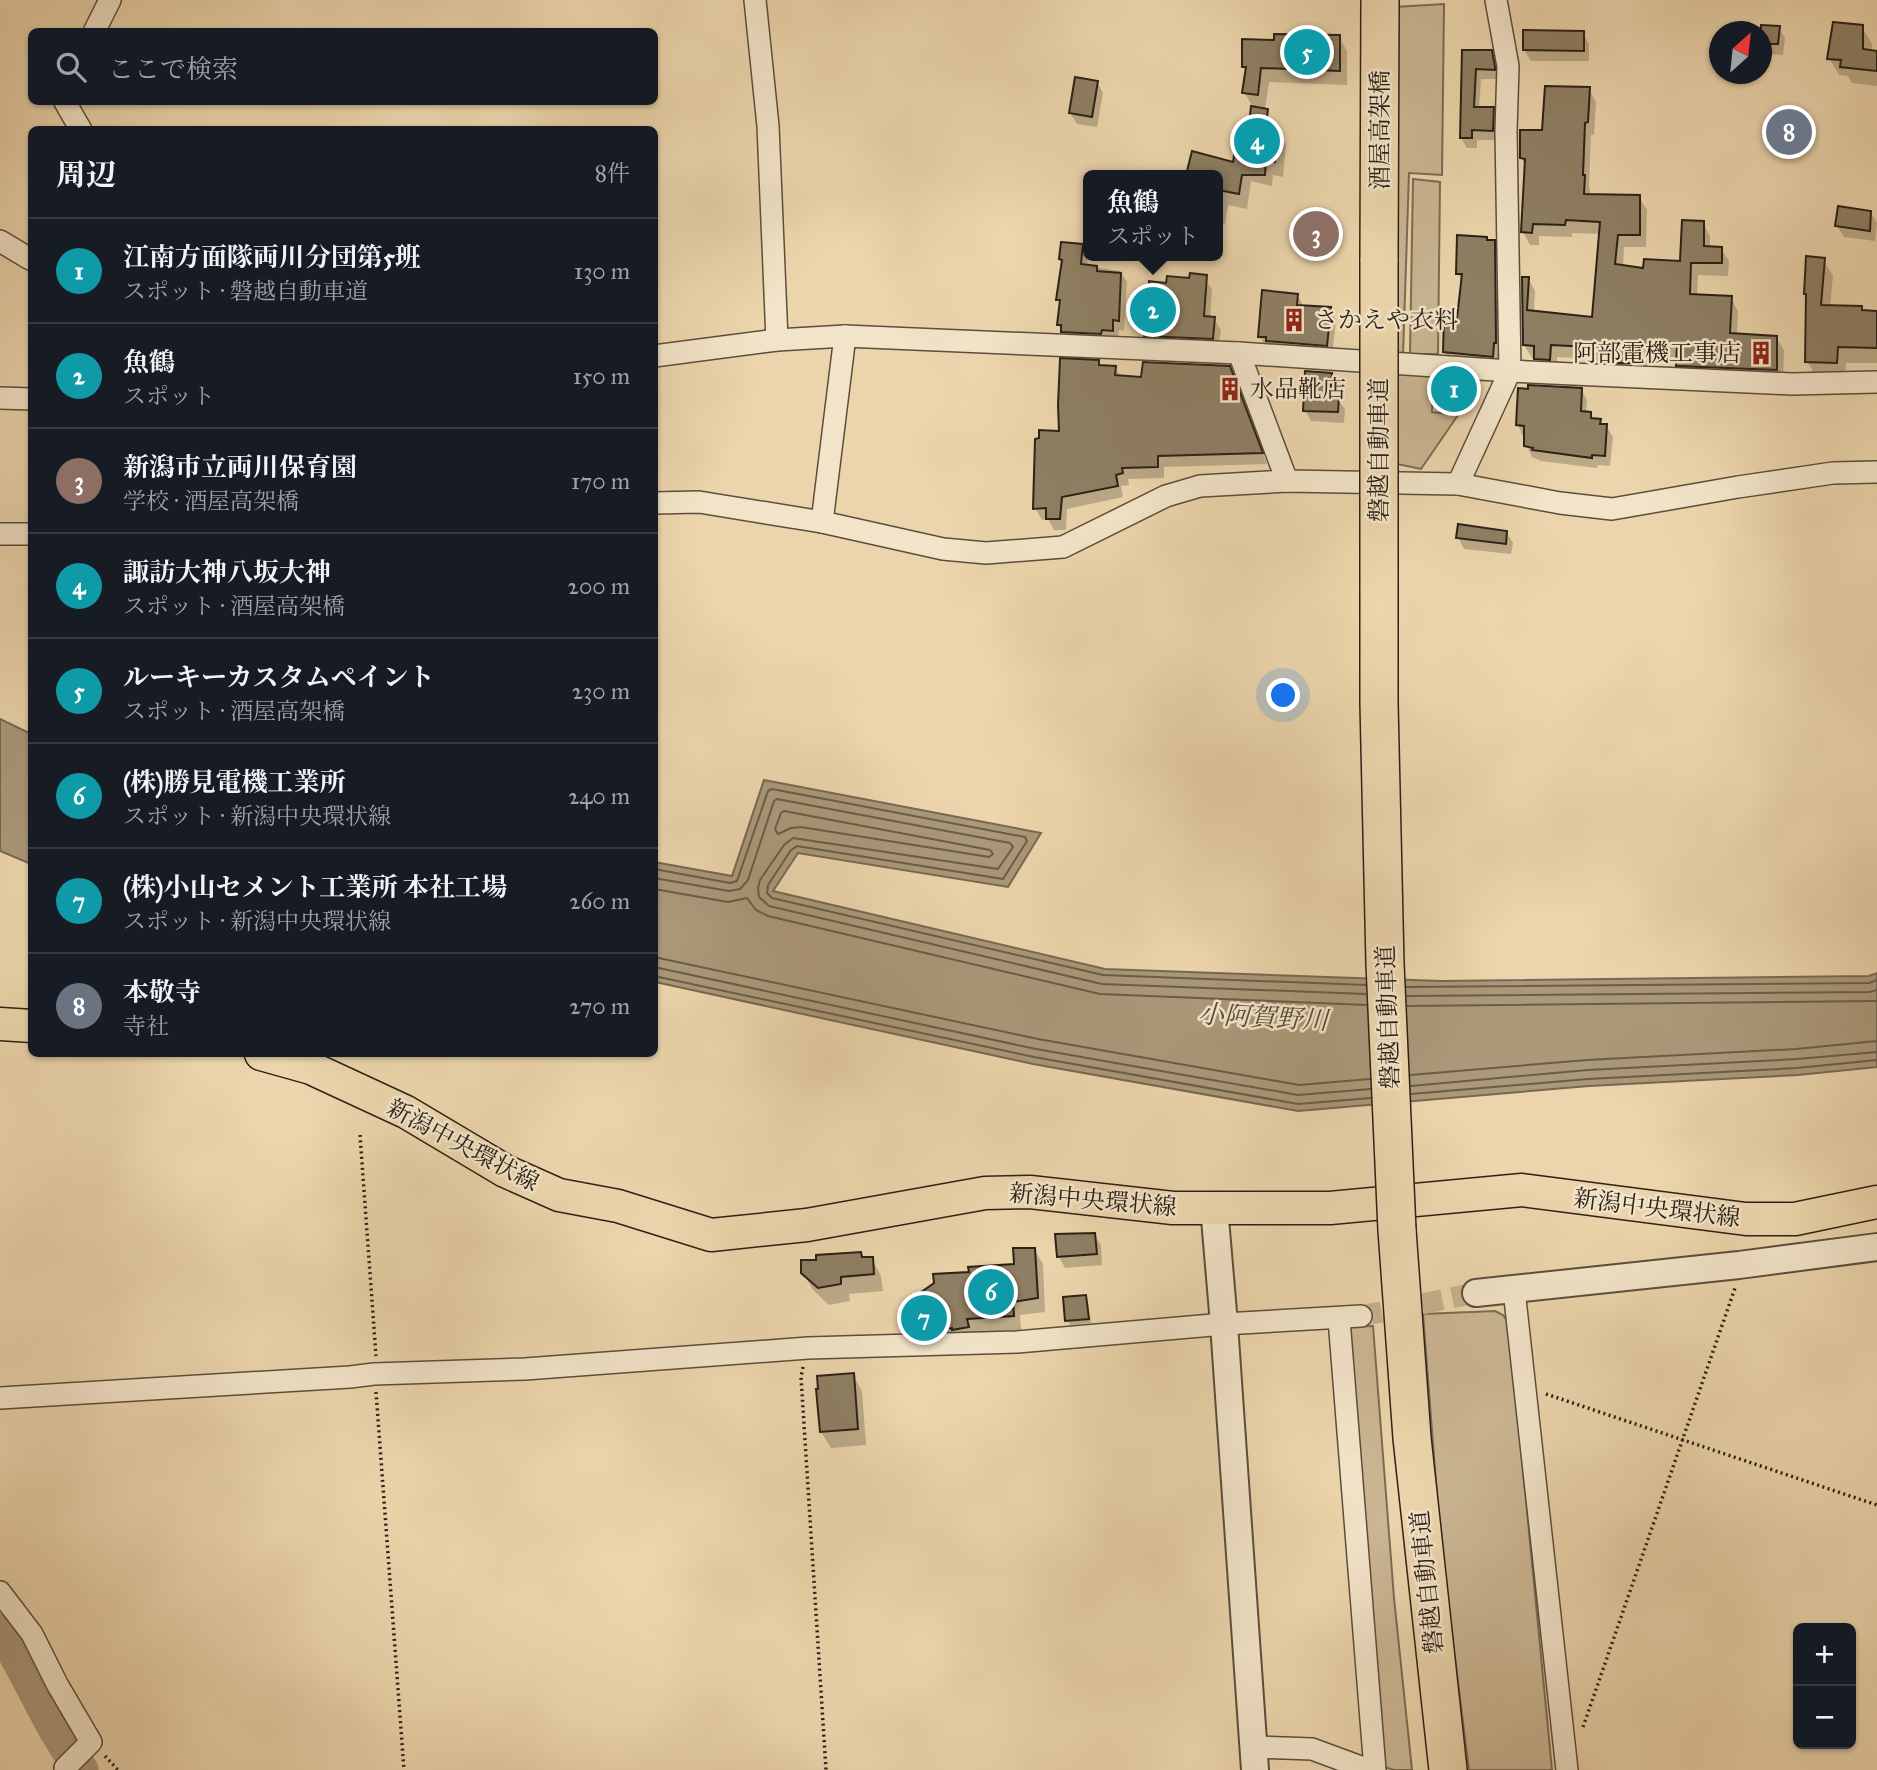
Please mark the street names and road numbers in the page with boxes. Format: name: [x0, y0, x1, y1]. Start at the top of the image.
street label: 酒屋高架橋: [1365, 70, 1395, 190]
street label: 磐越自動車道: [1364, 378, 1394, 522]
street label: 磐越自動車道: [1370, 945, 1406, 1089]
street label: 新潟中央環状線: [382, 1092, 544, 1198]
street label: 新潟中央環状線: [1008, 1178, 1178, 1222]
street label: 新潟中央環状線: [1572, 1183, 1742, 1233]
street label: 磐越自動車道: [1405, 1509, 1449, 1655]

